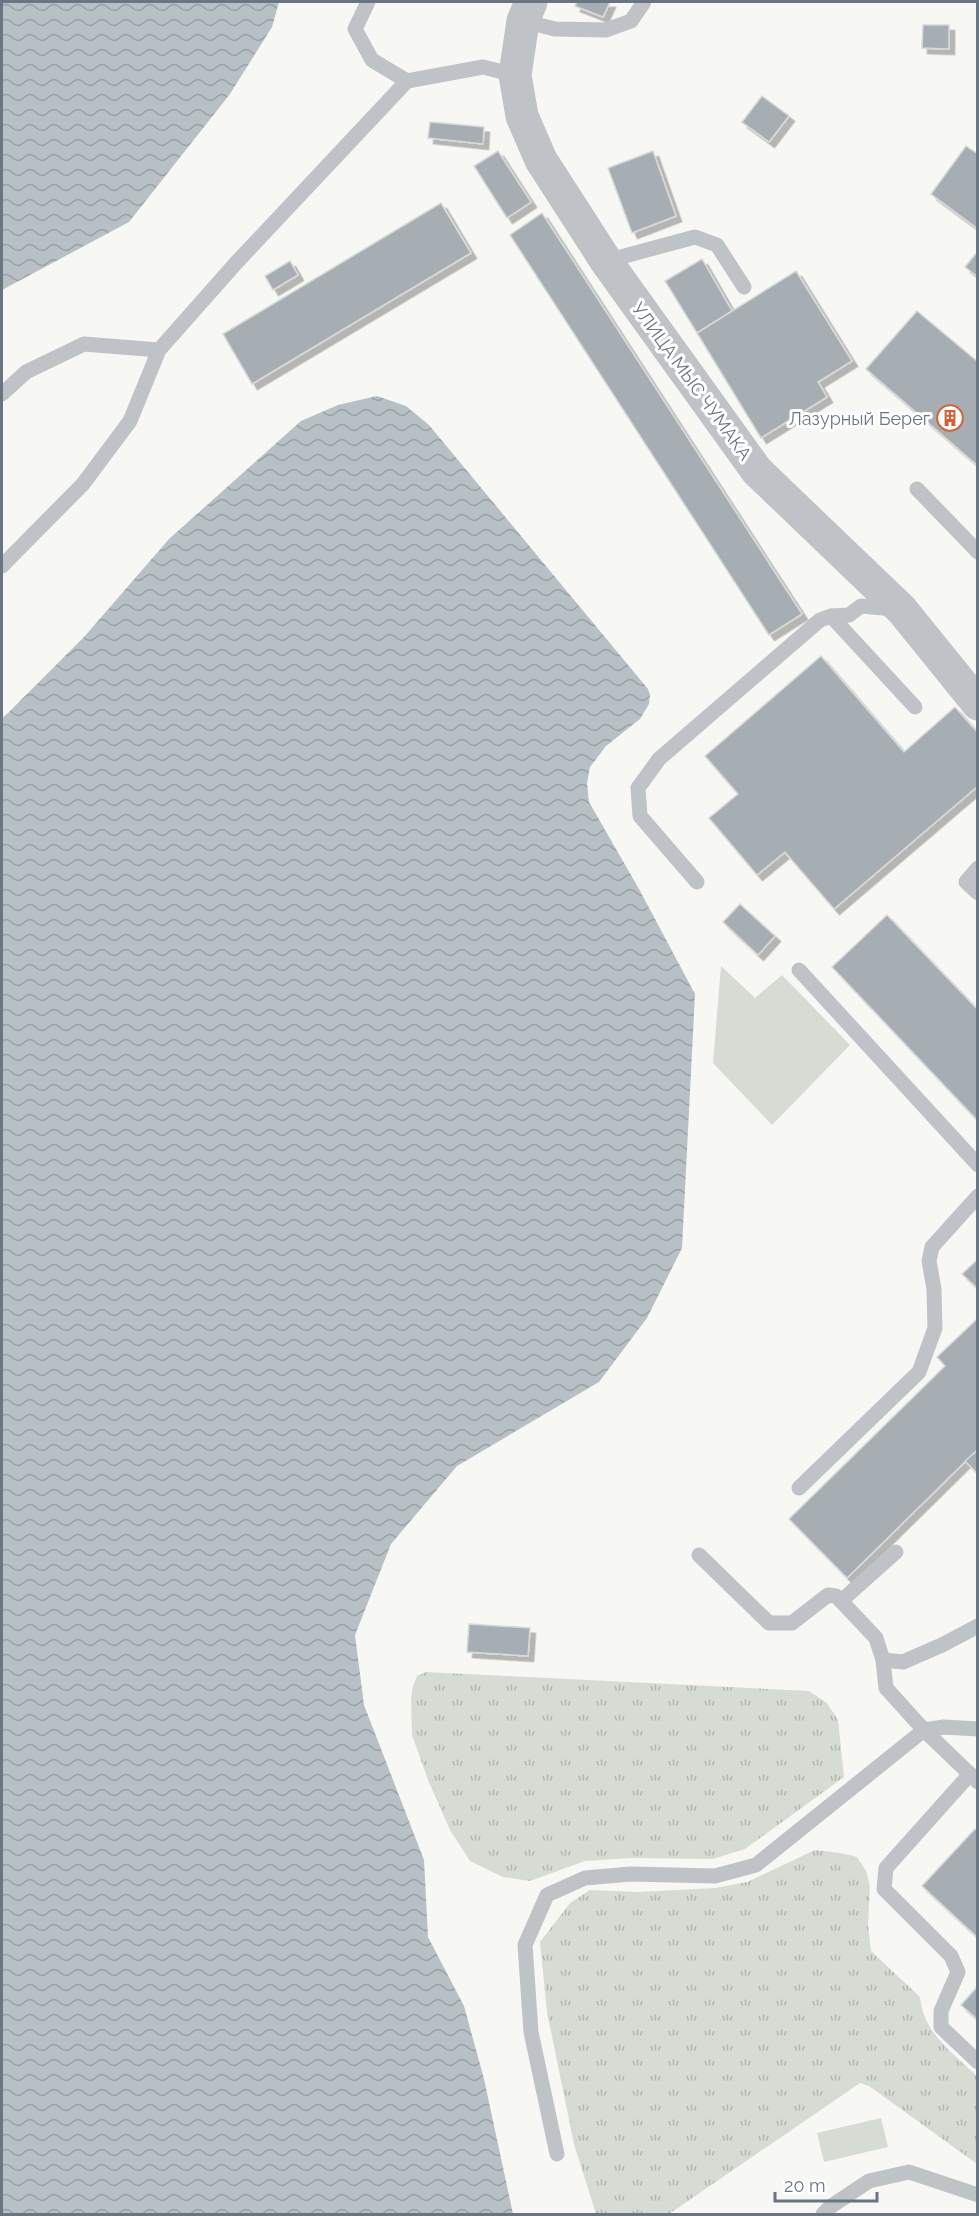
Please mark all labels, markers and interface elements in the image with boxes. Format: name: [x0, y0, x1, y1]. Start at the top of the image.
street label: УЛИЦА МЫС ЧУМАКА: [628, 298, 756, 464]
building icon: Лазурный Берег: [935, 403, 965, 433]
place label: Лазурный Берег: [789, 408, 930, 429]
scale bar: [775, 2165, 877, 2203]
text: 20 m: [784, 2175, 826, 2196]

